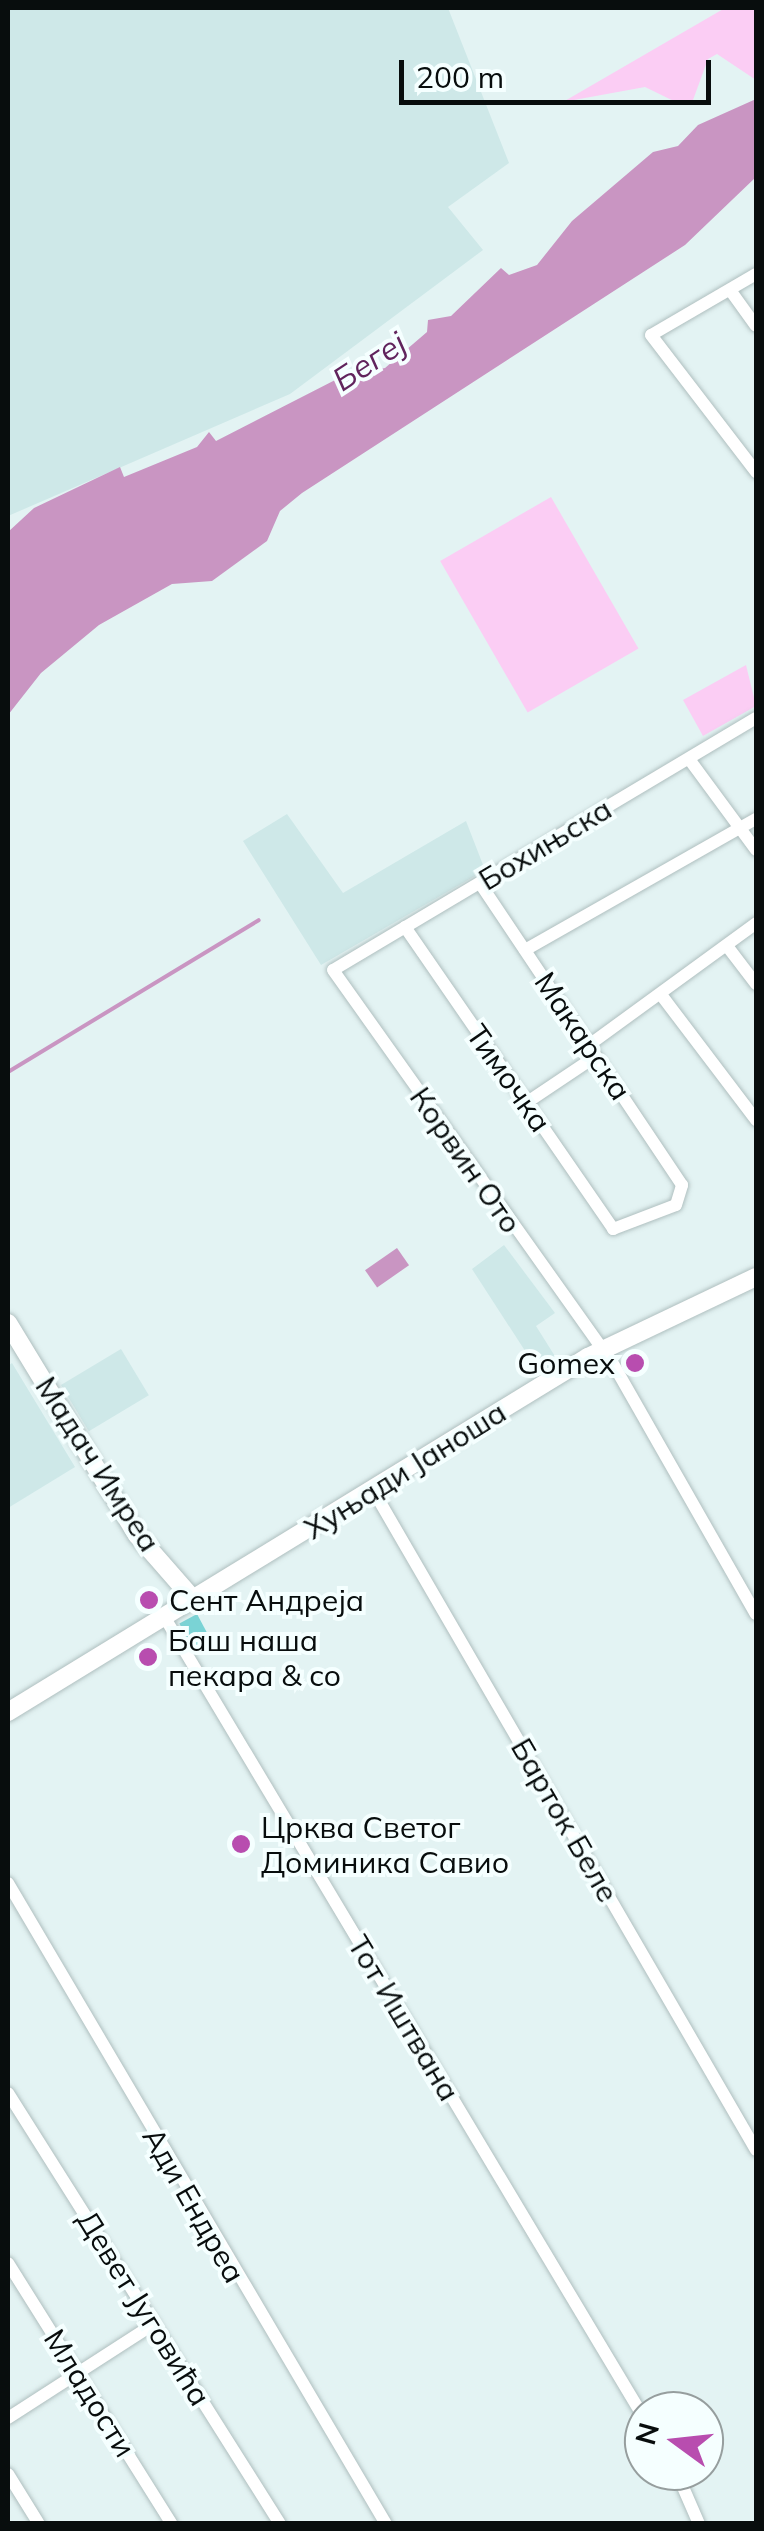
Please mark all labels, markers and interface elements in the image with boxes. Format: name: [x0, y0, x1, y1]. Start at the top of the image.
scale bar: [404, 40, 716, 102]
text: 200 m: [416, 58, 504, 96]
water label: Бегеј: [325, 323, 413, 399]
street label: Бохињска: [472, 790, 618, 898]
street label: Макарска: [527, 965, 639, 1107]
street label: Тимочка: [459, 1017, 559, 1139]
street label: Корвин Ото: [403, 1080, 529, 1240]
place label: Gomex: [517, 1345, 615, 1381]
marker: Gomex: [624, 1352, 646, 1374]
street label: Мадач Имреа: [28, 1370, 168, 1558]
street label: Хуњади Јаноша: [298, 1394, 512, 1546]
place label: Сент Андреја: [169, 1582, 364, 1618]
marker: Сент Андреја: [138, 1589, 160, 1611]
place label: Баш наша пекара & co: [168, 1622, 341, 1692]
marker: Баш наша пекара & co: [137, 1646, 159, 1668]
street label: Барток Беле: [504, 1732, 626, 1908]
place label: Црква Светог Доминика Савио: [261, 1809, 509, 1880]
marker: Црква Светог Доминика Савио: [230, 1833, 252, 1855]
street label: Тот Иштвана: [341, 1929, 467, 2107]
street label: Ади Ендреа: [135, 2121, 253, 2289]
street label: Девет Југовића: [70, 2204, 218, 2412]
street label: Младости: [37, 2322, 143, 2464]
north arrow: [624, 2391, 724, 2491]
text: N: [627, 2419, 666, 2448]

